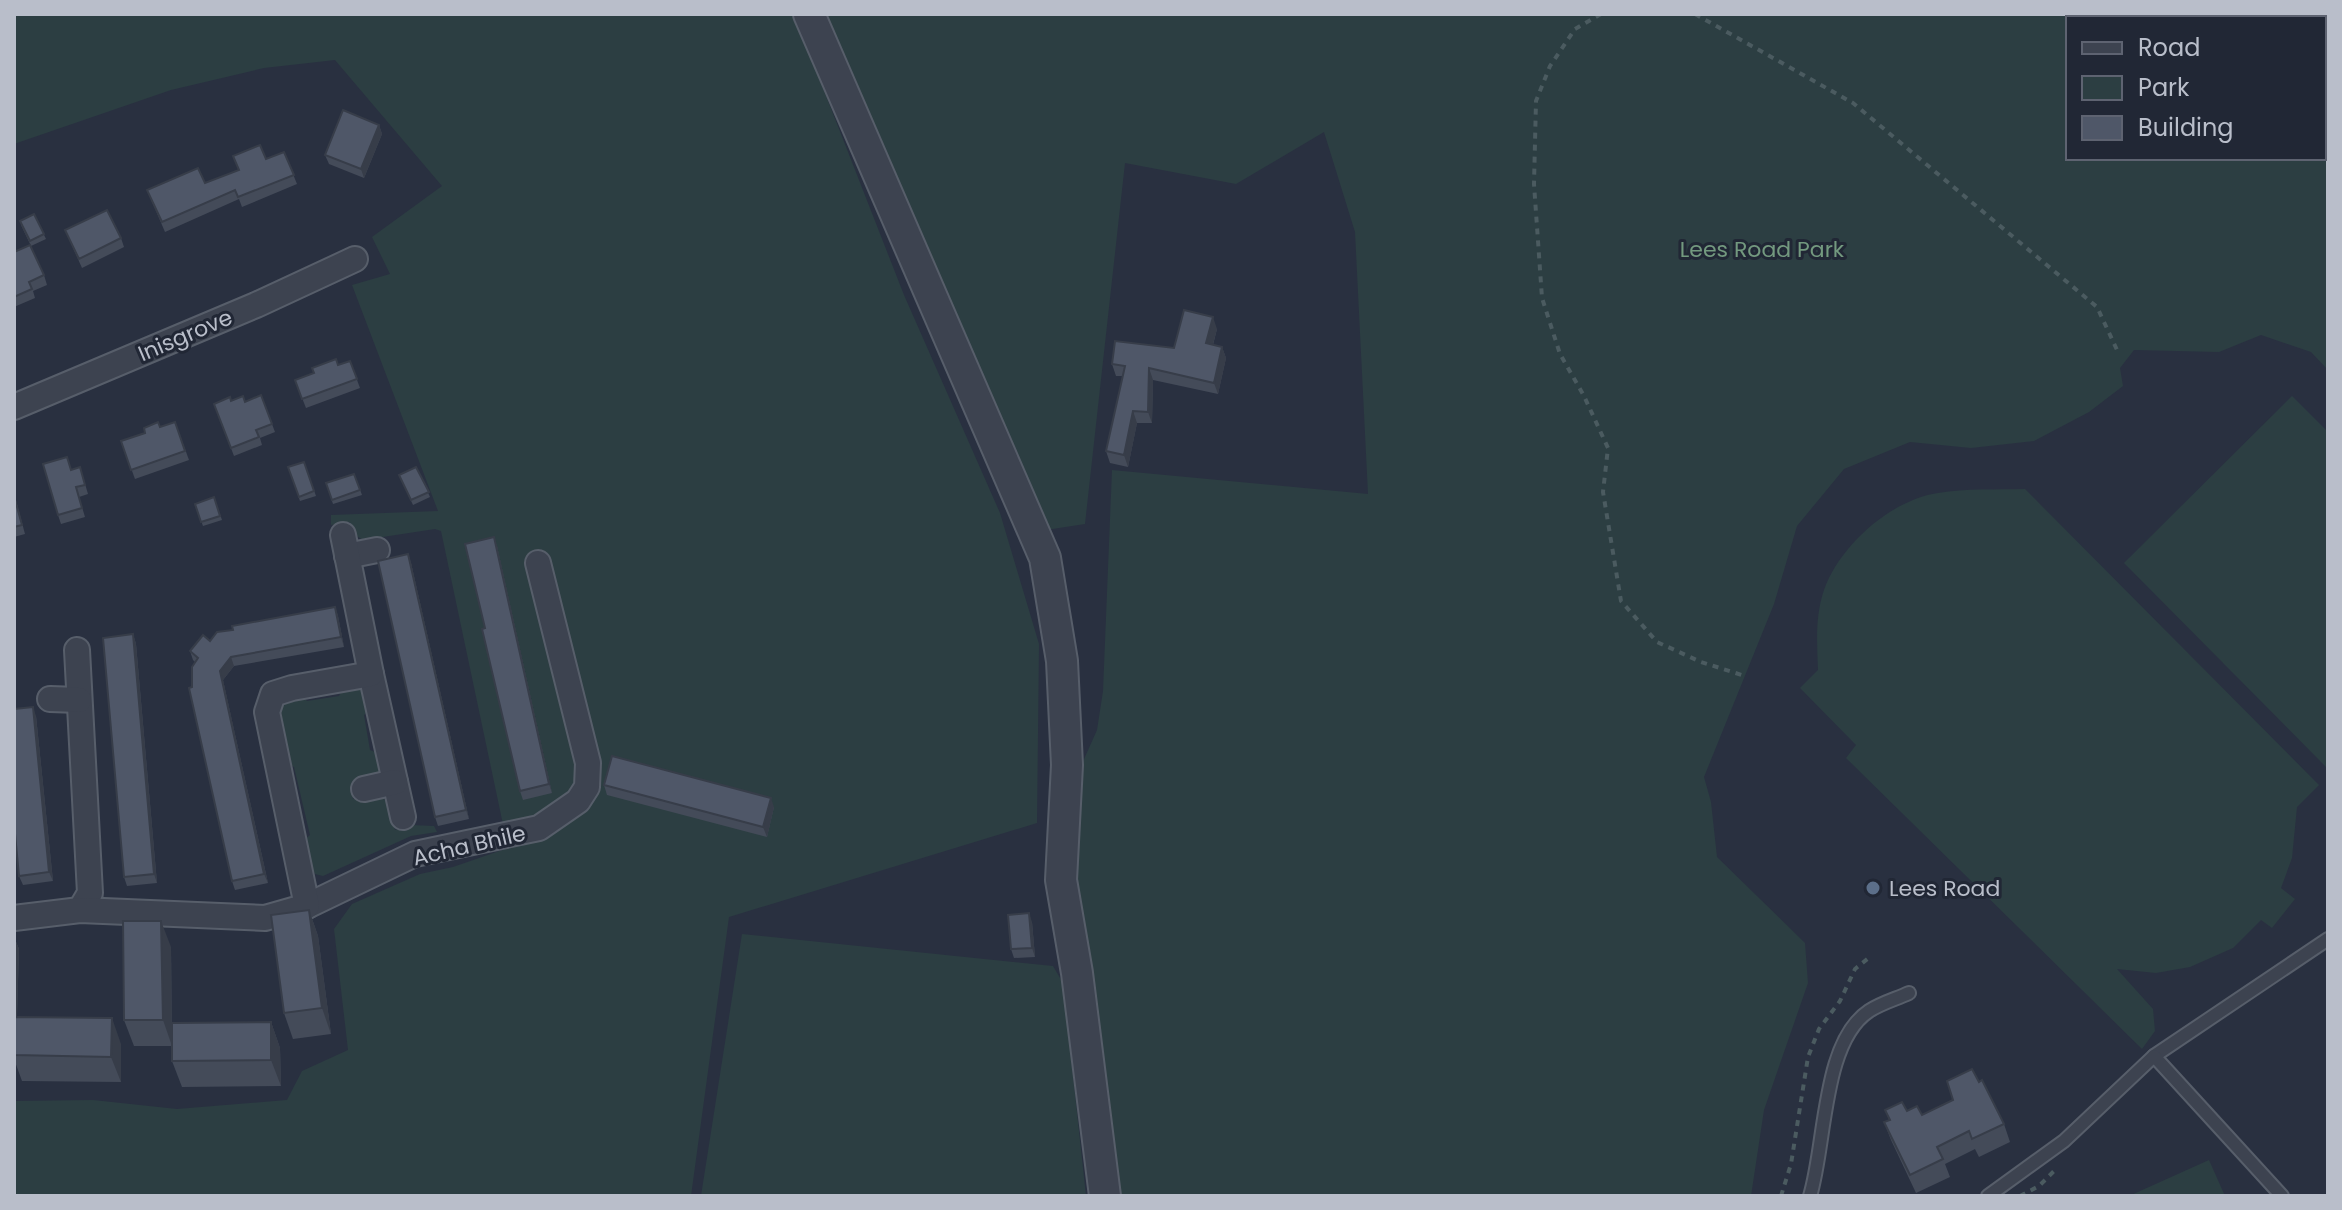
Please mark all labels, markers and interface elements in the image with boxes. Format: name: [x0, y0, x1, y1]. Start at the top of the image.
legend: [2066, 16, 2326, 160]
text: Road: [2138, 31, 2200, 64]
text: Park: [2138, 71, 2190, 104]
text: Building: [2138, 111, 2234, 144]
park label: Lees Road Park: [1680, 234, 1845, 265]
street label: Inisgrove: [133, 302, 237, 369]
street label: Acha Bhile: [410, 817, 529, 874]
place label: Lees Road: [1889, 873, 2000, 904]
marker: Lees Road: [1864, 879, 1882, 897]

